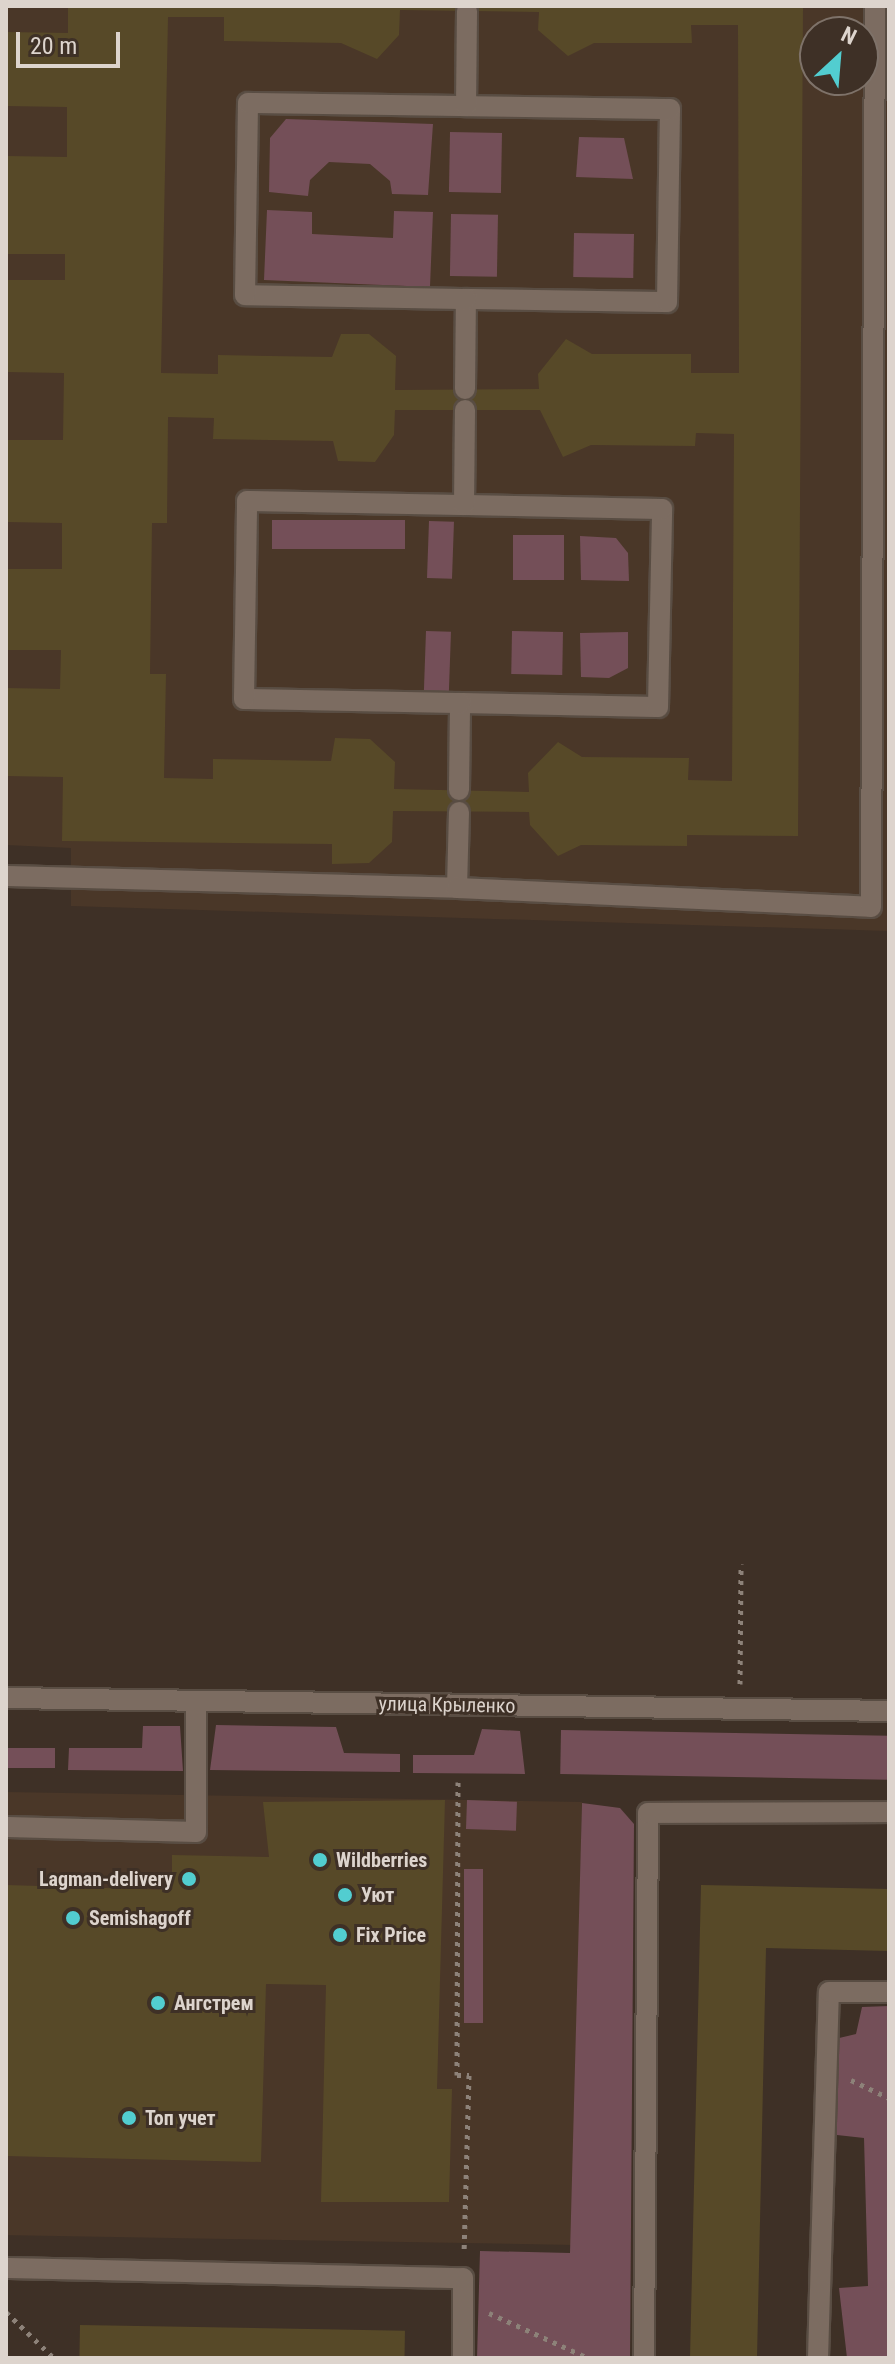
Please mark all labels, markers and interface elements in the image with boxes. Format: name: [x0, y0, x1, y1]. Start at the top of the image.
scale bar: [20, 16, 124, 66]
north arrow: [799, 16, 879, 96]
text: N: [837, 22, 860, 50]
text: 20 m: [30, 32, 77, 60]
street label: улица Крыленко: [378, 1692, 516, 1718]
place label: Wildberries: [336, 1848, 427, 1872]
marker: Wildberries: [311, 1851, 329, 1869]
place label: Lagman-delivery: [39, 1867, 173, 1891]
marker: Lagman-delivery: [180, 1870, 198, 1888]
place label: Уют: [361, 1883, 394, 1907]
marker: Уют: [336, 1886, 354, 1904]
place label: Semishagoff: [89, 1906, 191, 1930]
marker: Semishagoff: [64, 1909, 82, 1927]
place label: Fix Price: [356, 1923, 426, 1947]
marker: Fix Price: [331, 1926, 349, 1944]
place label: Ангстрем: [174, 1991, 254, 2015]
marker: Ангстрем: [149, 1994, 167, 2012]
place label: Топ учет: [145, 2106, 216, 2130]
marker: Топ учет: [120, 2109, 138, 2127]

